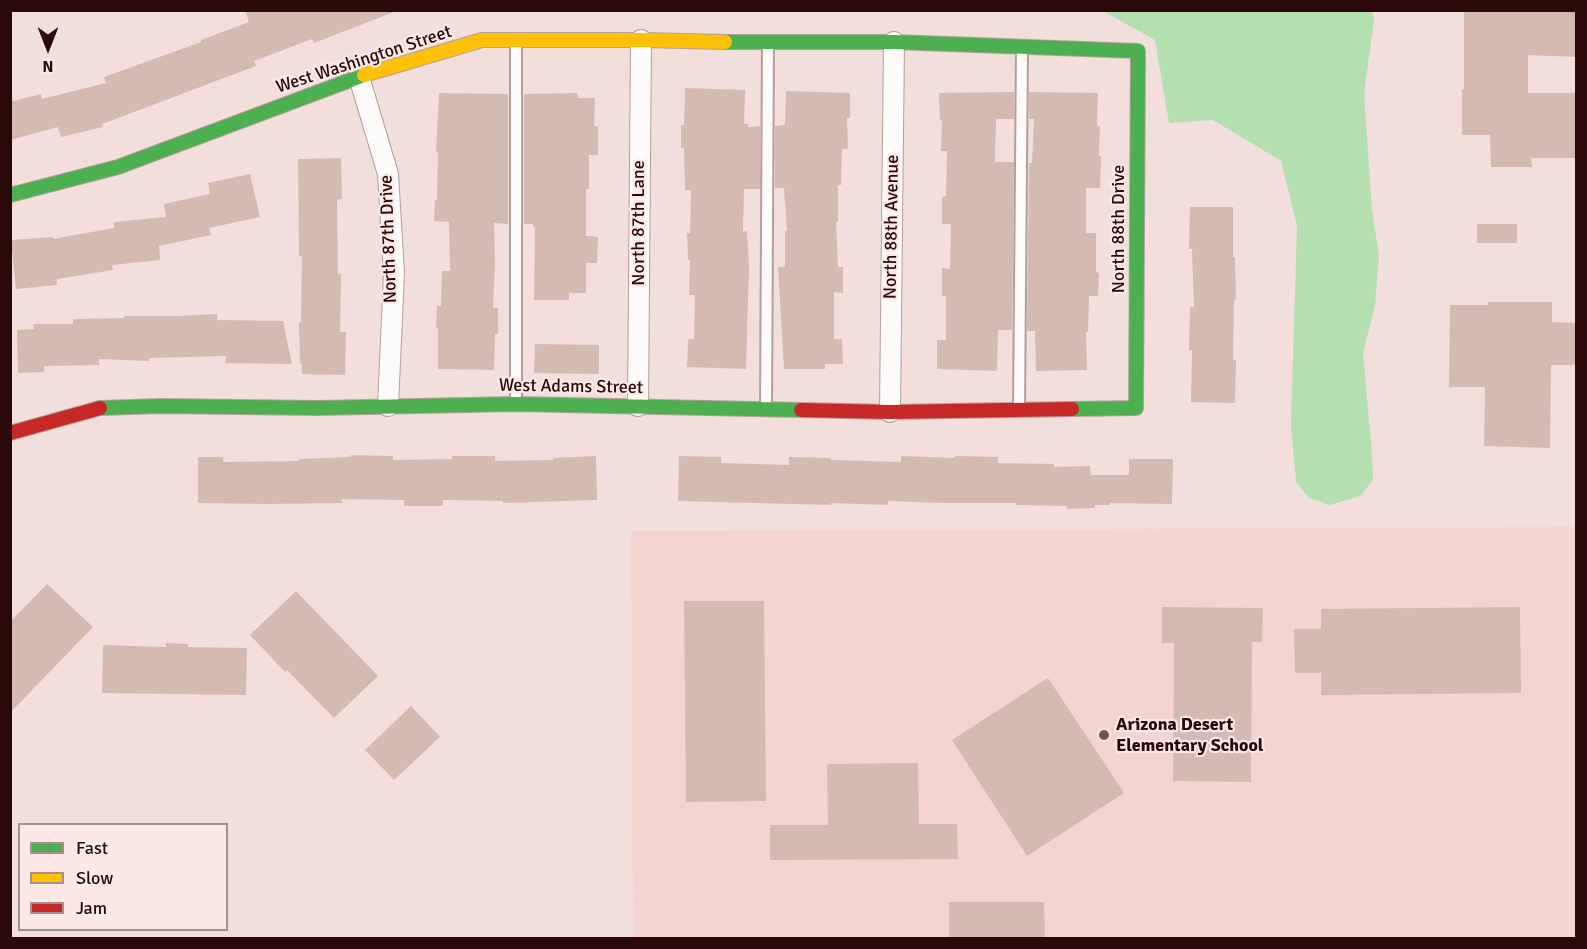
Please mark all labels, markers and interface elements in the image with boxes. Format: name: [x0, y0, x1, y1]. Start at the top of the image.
north arrow: [18, 18, 78, 78]
street label: West Washington Street: [273, 21, 455, 99]
text: N: [42, 56, 54, 76]
street label: North 88th Avenue: [880, 155, 904, 299]
street label: North 87th Lane: [628, 160, 650, 286]
street label: North 88th Drive: [1108, 165, 1130, 293]
street label: North 87th Drive: [376, 174, 402, 304]
street label: West Adams Street: [499, 375, 643, 399]
place label: Arizona Desert Elementary School: [1116, 714, 1263, 756]
marker: Arizona Desert Elementary School: [1097, 728, 1111, 742]
legend: [18, 823, 228, 931]
text: Fast: [76, 837, 108, 859]
text: Slow: [76, 867, 113, 889]
text: Jam: [76, 897, 107, 919]

